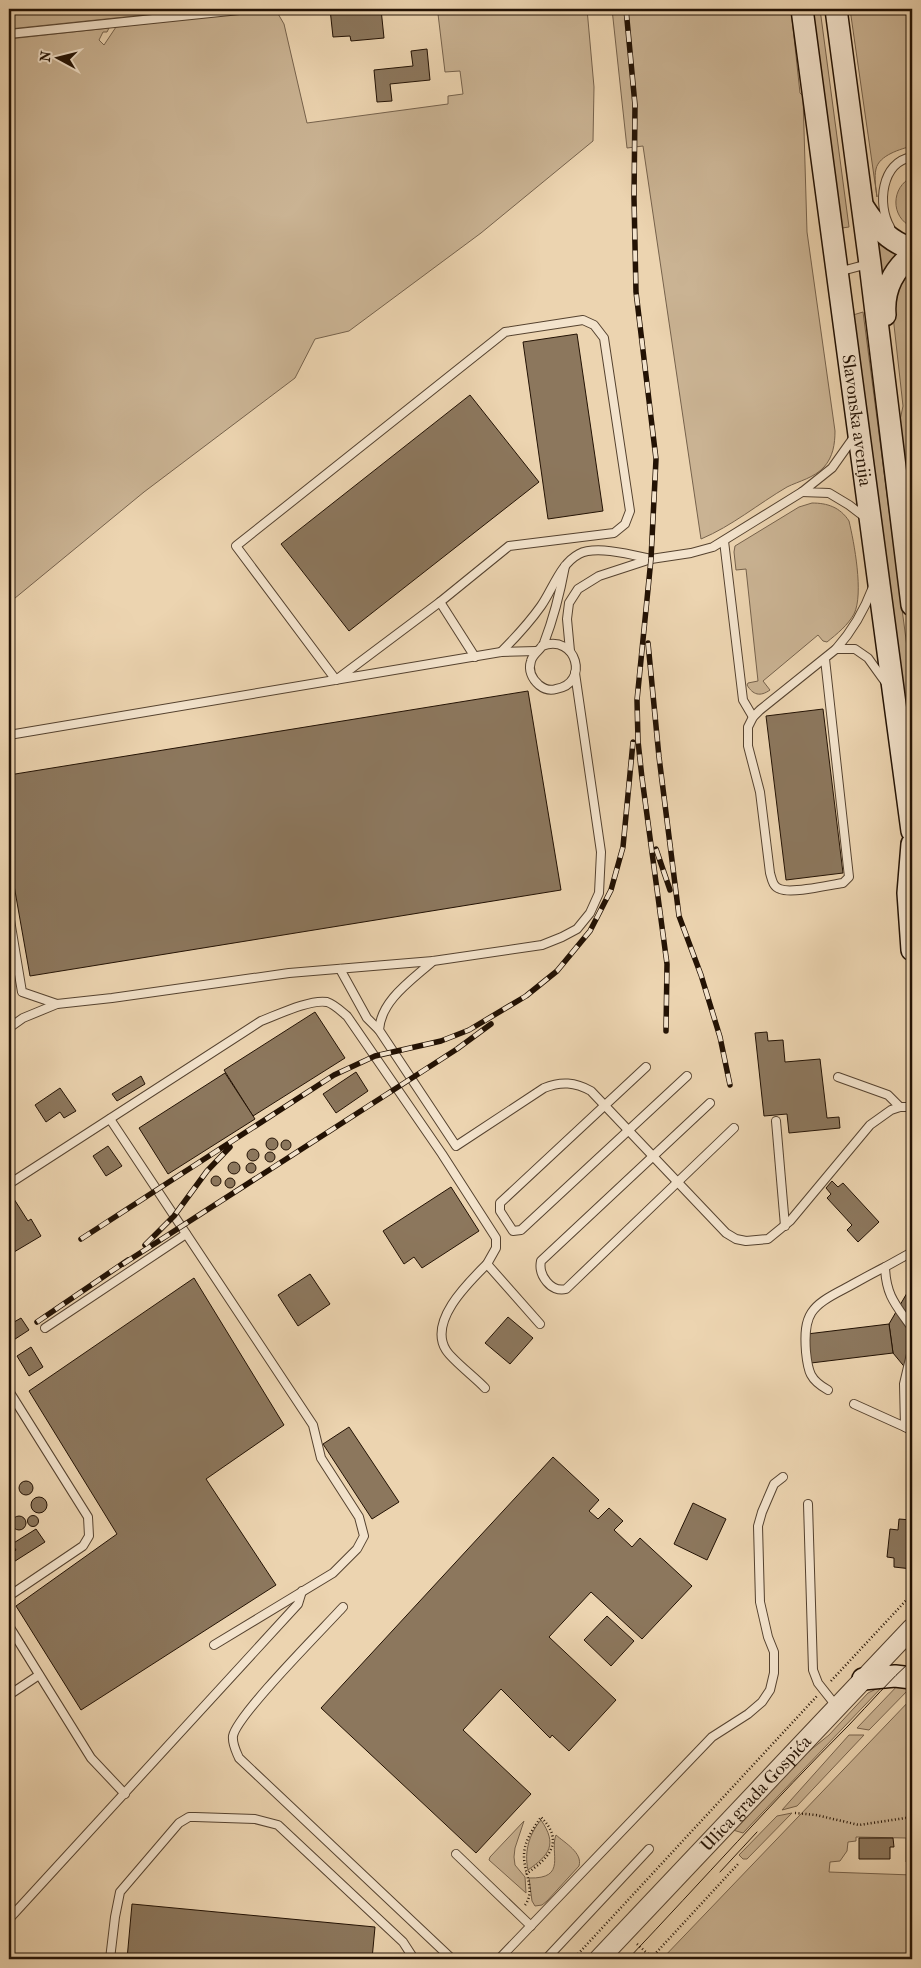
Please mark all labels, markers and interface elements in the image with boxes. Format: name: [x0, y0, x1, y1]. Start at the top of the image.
north arrow: [32, 32, 82, 82]
text: N: [37, 50, 55, 63]
street label: Slavonska avenija: [837, 353, 876, 488]
street label: Ulica grada Gospića: [696, 1731, 816, 1856]

